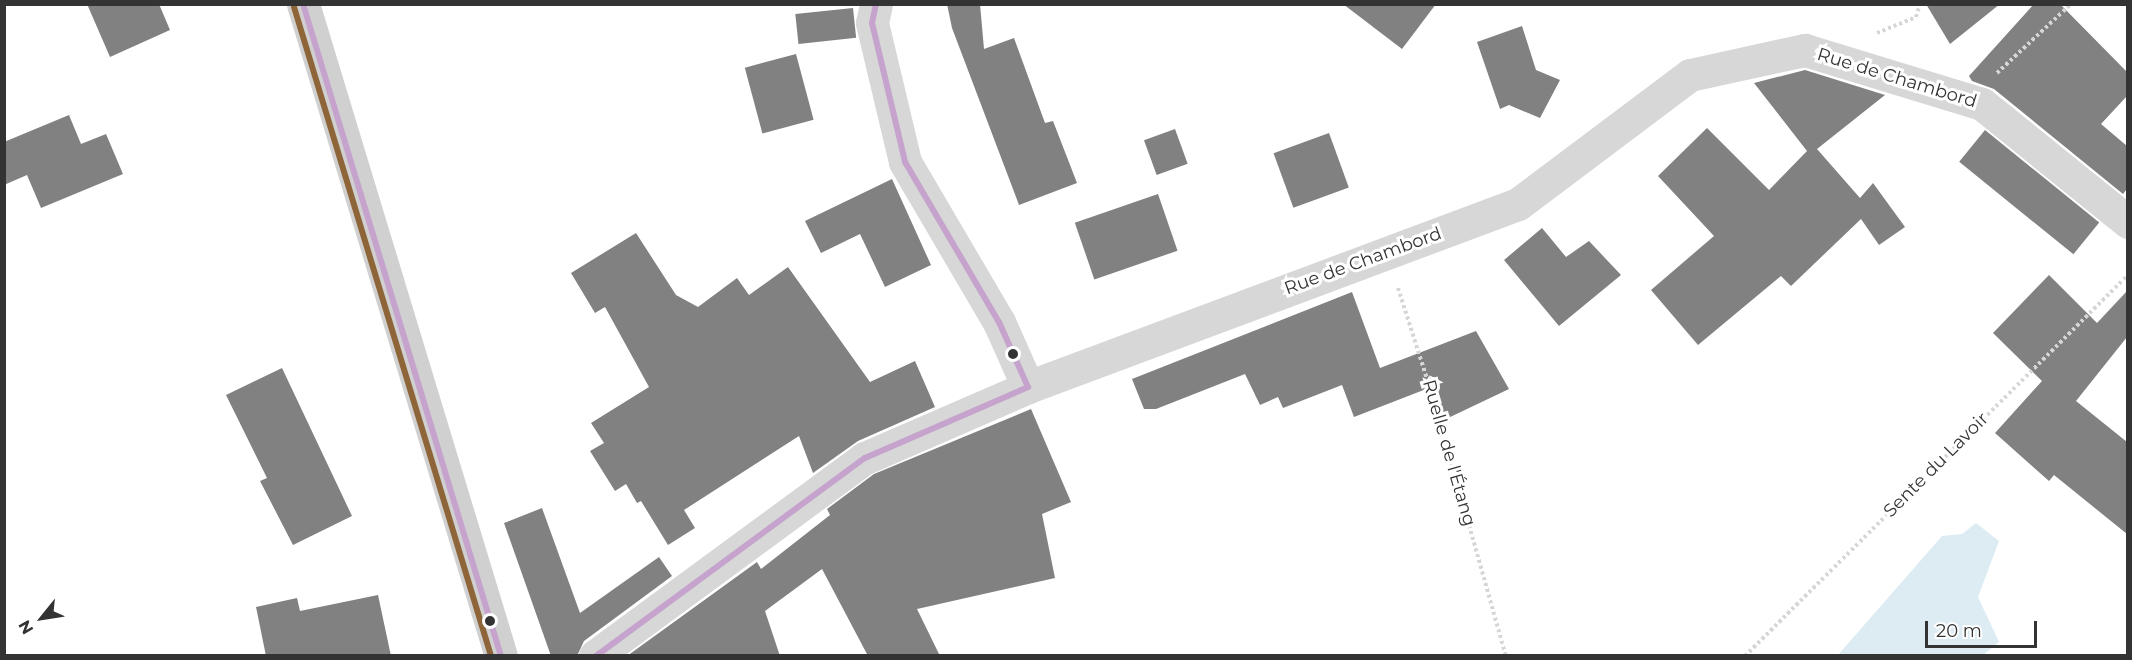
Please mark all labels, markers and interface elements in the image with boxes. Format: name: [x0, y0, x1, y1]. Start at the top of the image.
street label: Rue de Chambord: [1815, 43, 1979, 113]
street label: Rue de Chambord: [1281, 222, 1445, 300]
unlabelled marker: [1007, 348, 1019, 360]
street label: Ruelle de l'Étang: [1418, 377, 1480, 529]
street label: Sente du Lavoir: [1879, 408, 1993, 522]
north arrow: [12, 588, 72, 648]
scale bar: [1928, 609, 2040, 647]
unlabelled marker: [484, 615, 496, 627]
text: N: [15, 617, 37, 638]
text: 20 m: [1936, 620, 1982, 642]

